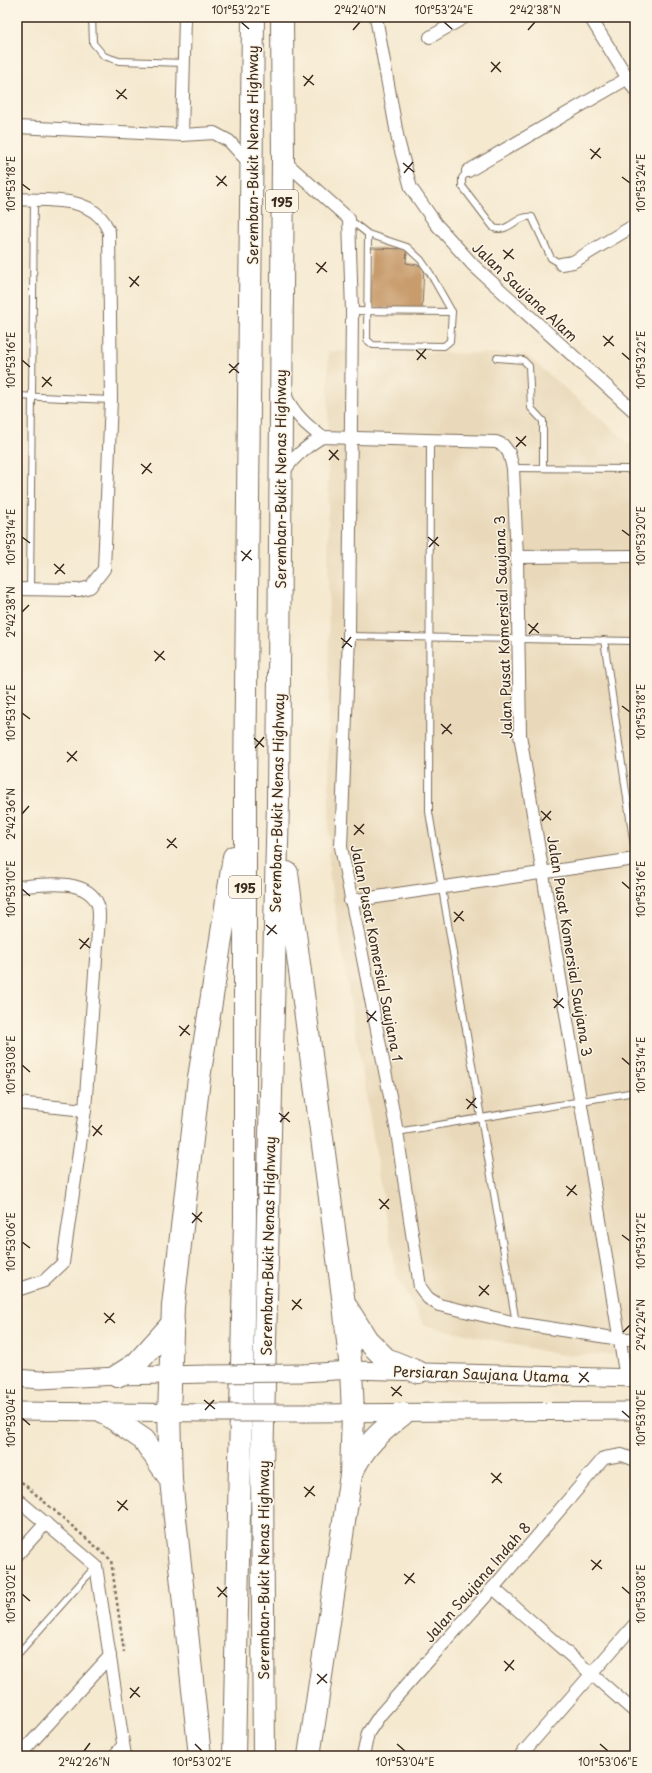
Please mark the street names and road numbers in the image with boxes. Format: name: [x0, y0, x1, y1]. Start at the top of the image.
street label: Seremban-Bukit Nenas Highway: [242, 45, 263, 265]
road number: 195: [266, 190, 298, 212]
street label: Jalan Saujana Alam: [467, 237, 583, 347]
street label: Seremban-Bukit Nenas Highway: [270, 369, 291, 589]
street label: Jalan Pusat Komersial Saujana 3: [489, 515, 517, 739]
street label: Seremban-Bukit Nenas Highway: [265, 693, 289, 913]
street label: Jalan Pusat Komersial Saujana 3: [542, 834, 598, 1058]
street label: Jalan Pusat Komersial Saujana 1: [346, 843, 408, 1063]
road number: 195: [229, 876, 261, 898]
street label: Seremban-Bukit Nenas Highway: [256, 1136, 280, 1356]
street label: Persiaran Saujana Utama: [393, 1360, 570, 1388]
street label: Seremban-Bukit Nenas Highway: [253, 1460, 274, 1680]
street label: Jalan Saujana Indah 8: [419, 1517, 535, 1647]

